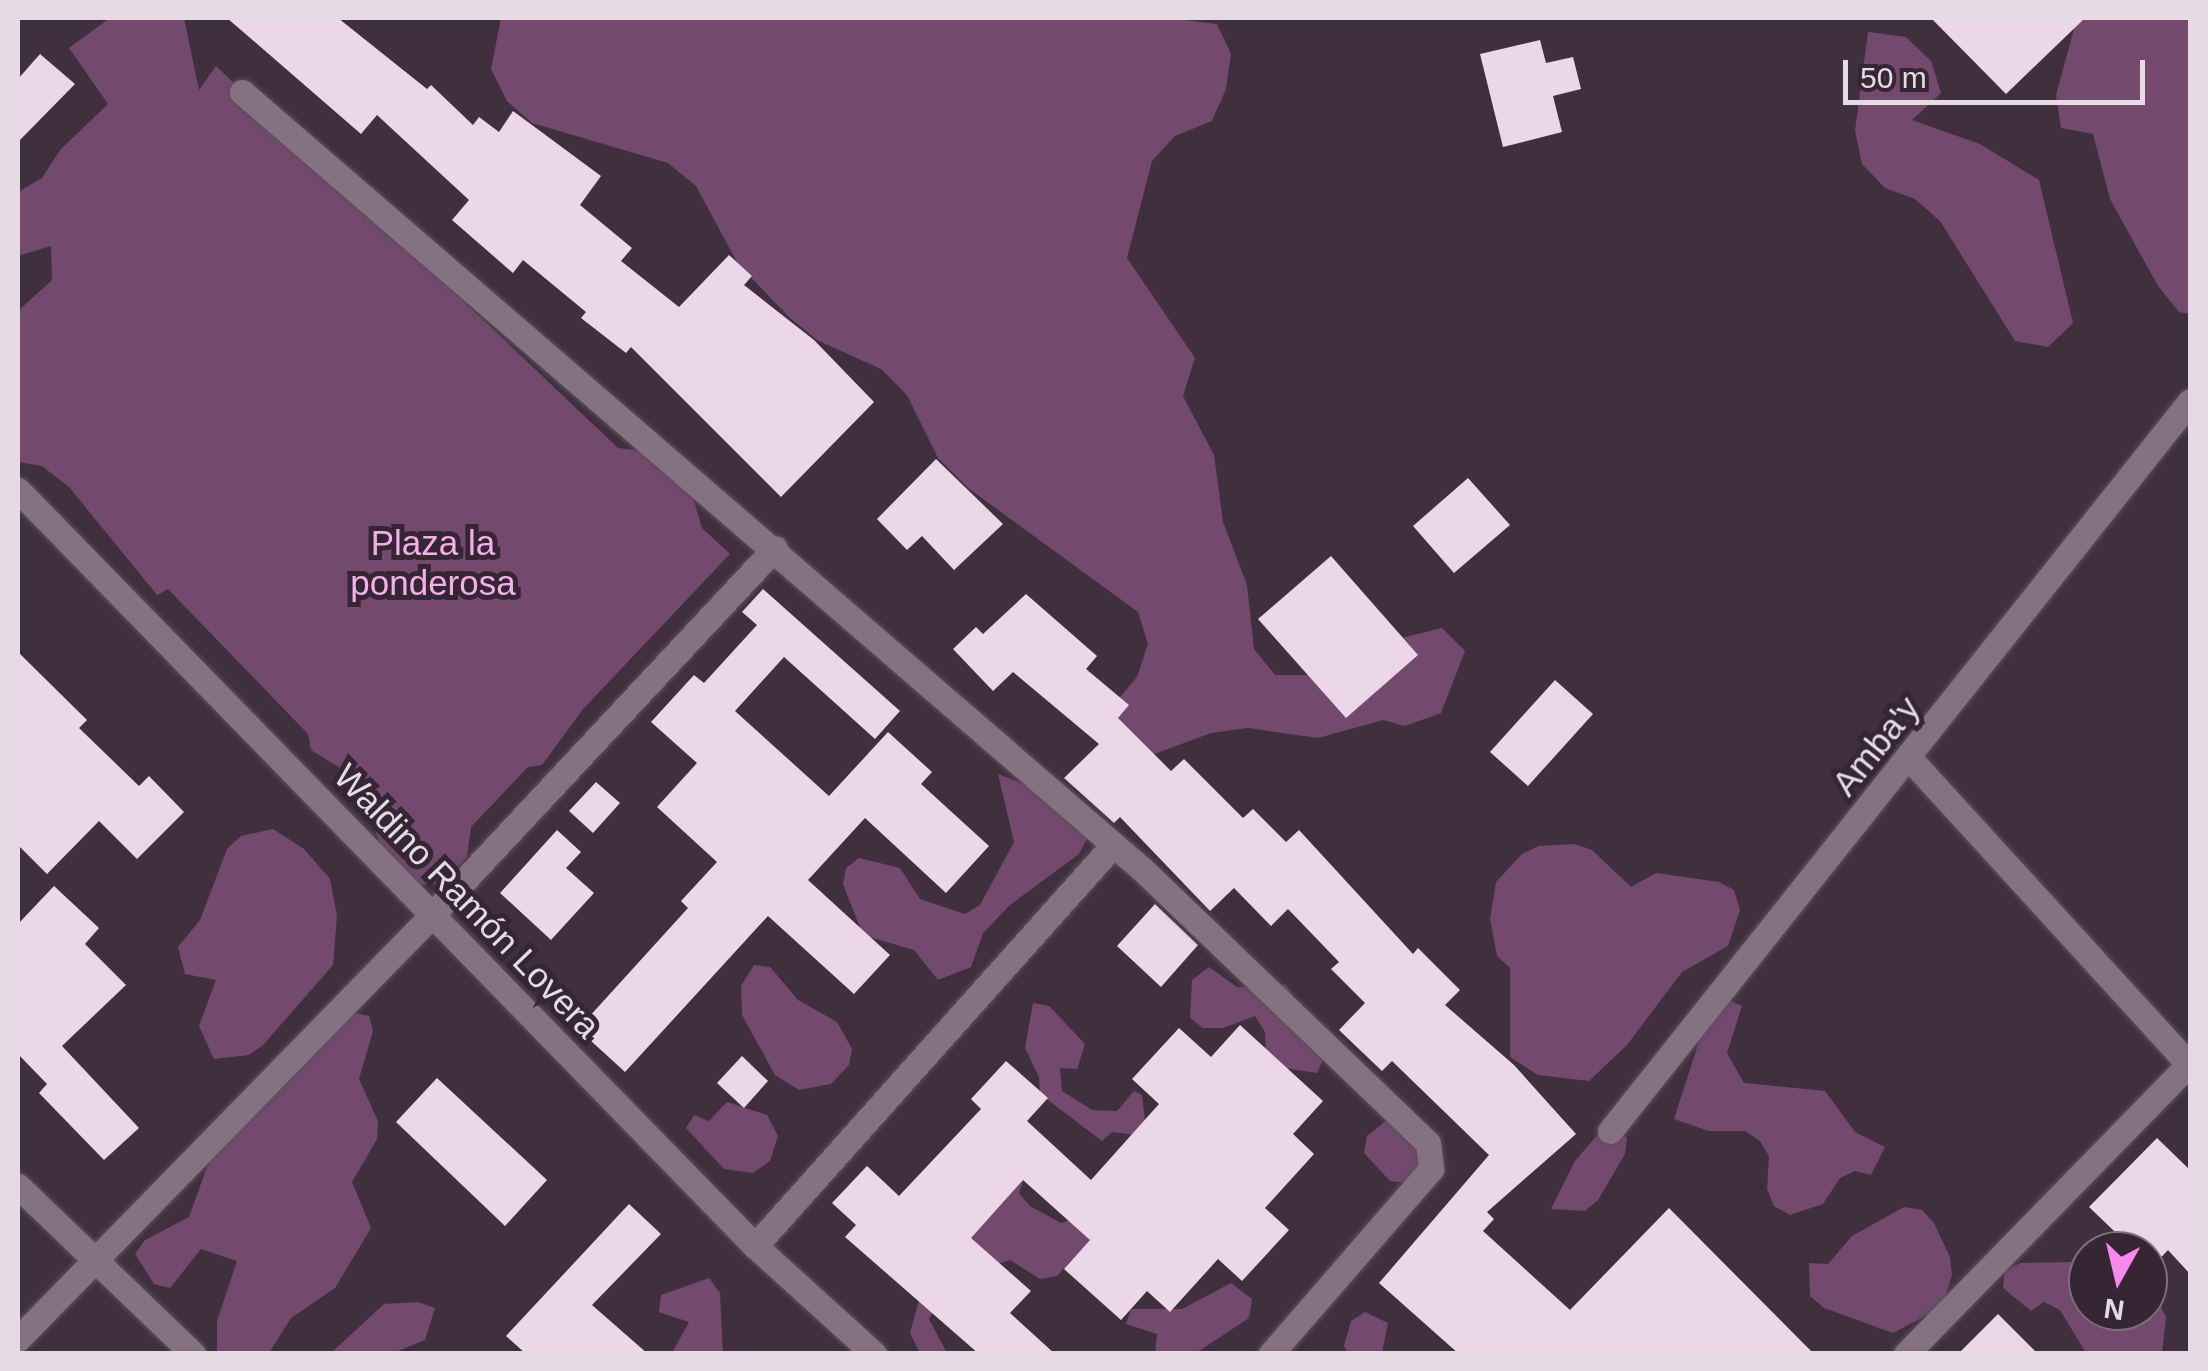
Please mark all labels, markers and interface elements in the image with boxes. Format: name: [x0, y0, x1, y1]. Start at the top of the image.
scale bar: [1848, 40, 2150, 102]
text: 50 m: [1860, 61, 1927, 94]
park label: Plaza la ponderosa: [350, 522, 516, 604]
street label: Amba'y: [1823, 688, 1929, 804]
street label: Waldino Ramón Lovera: [325, 755, 609, 1047]
north arrow: [2068, 1231, 2168, 1331]
text: N: [2102, 1292, 2126, 1326]

